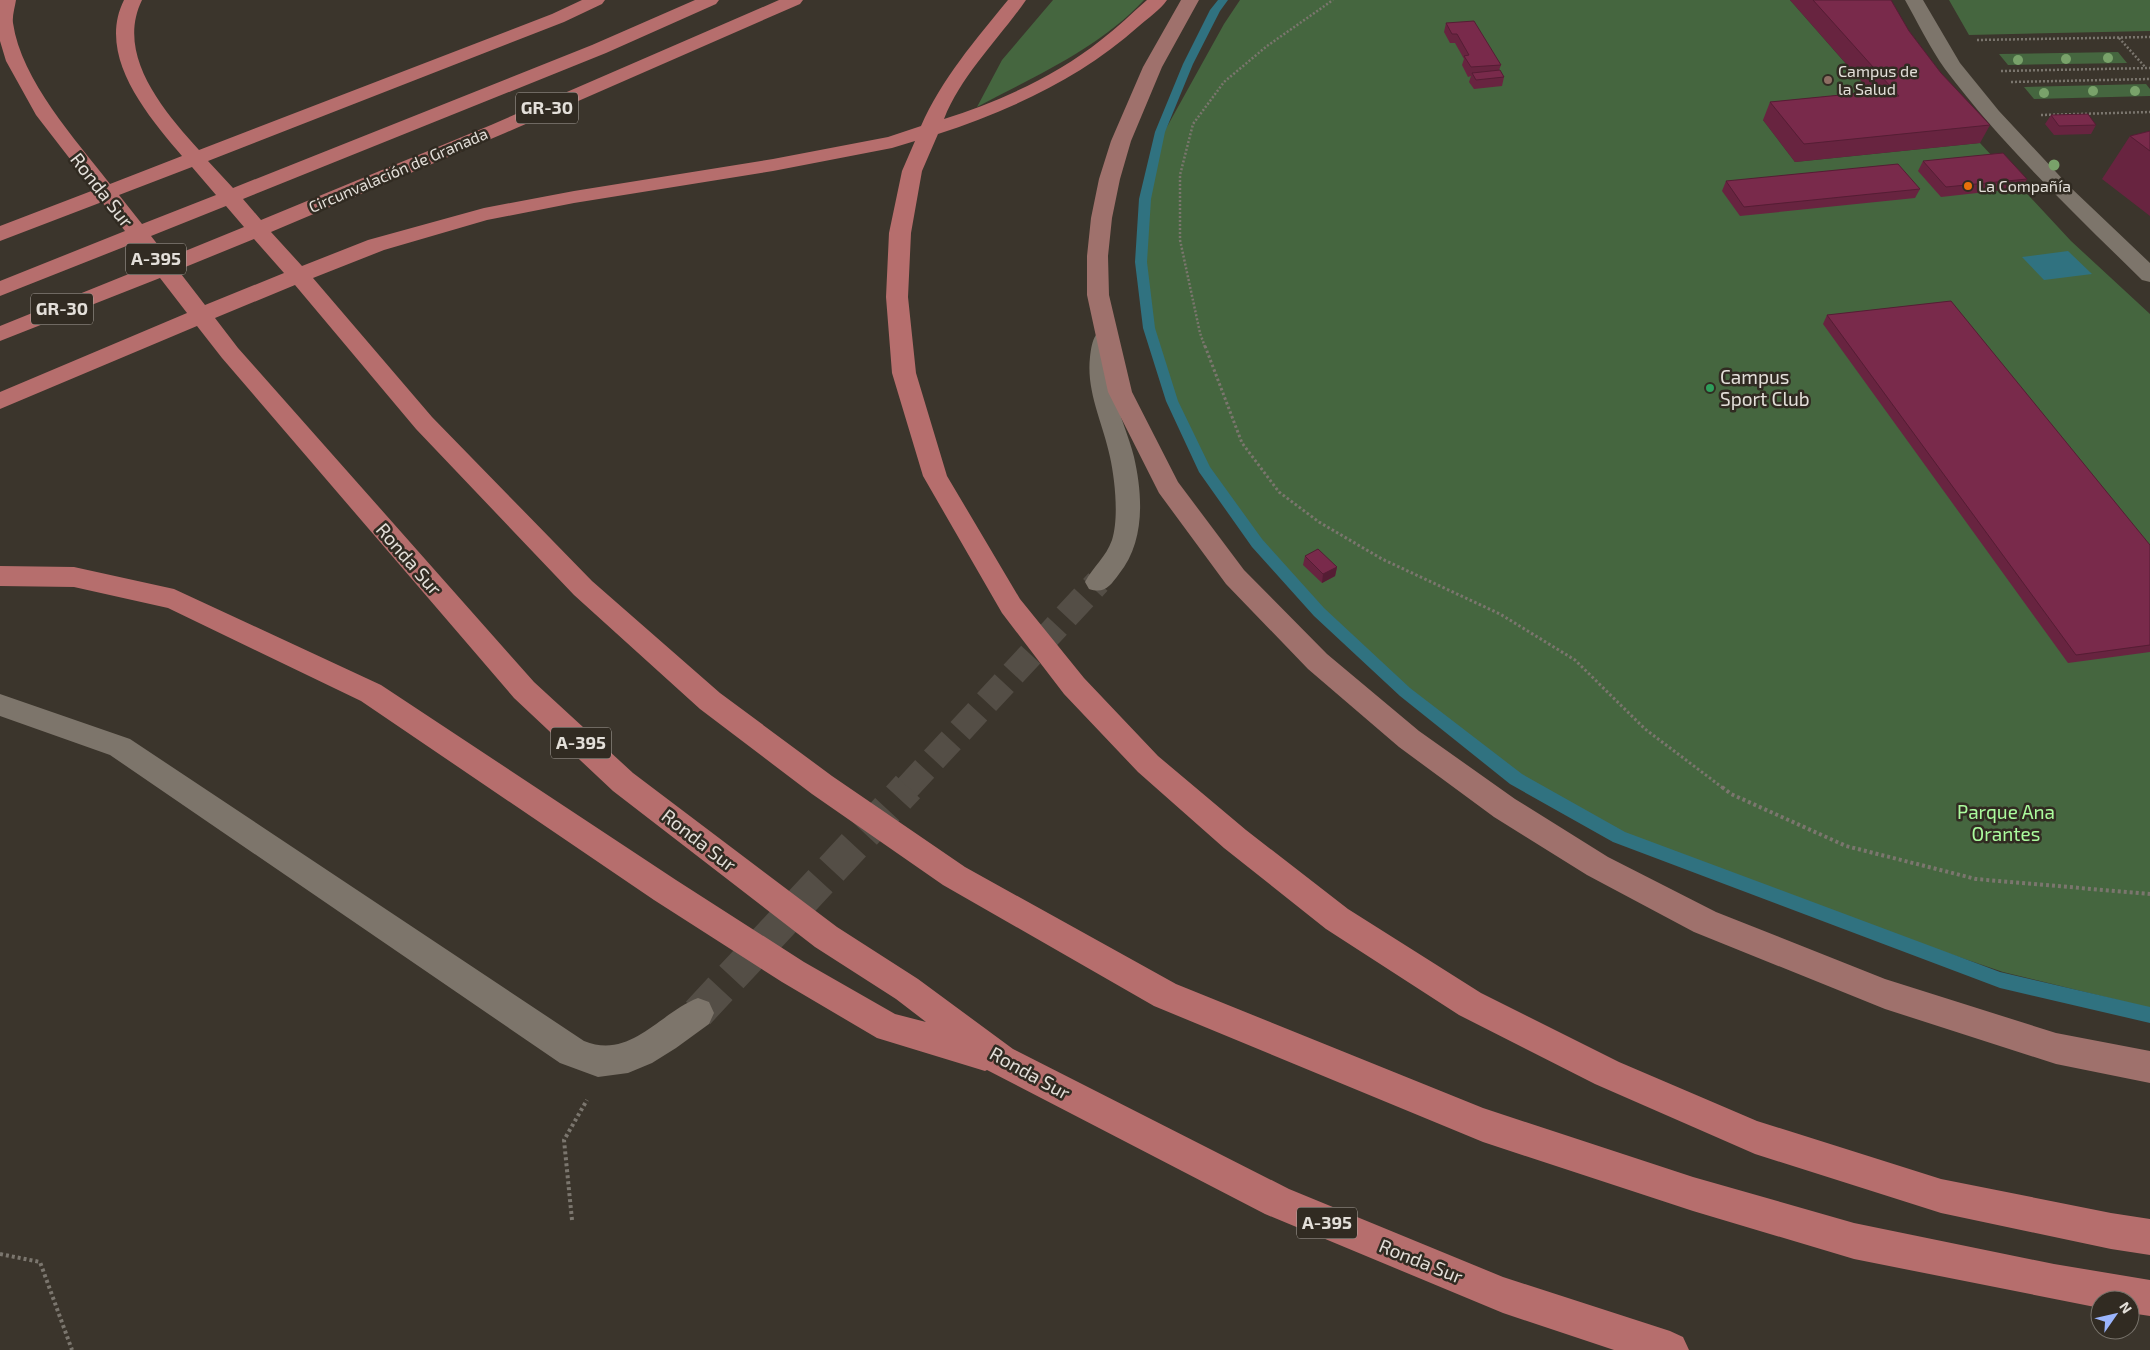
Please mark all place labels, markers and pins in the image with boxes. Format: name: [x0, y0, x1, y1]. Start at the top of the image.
place label: Campus de la Salud: [1838, 61, 1918, 98]
marker: Campus de la Salud: [1822, 74, 1834, 86]
place label: La Compañía: [1978, 176, 2071, 195]
marker: La Compañía: [1962, 180, 1974, 192]
place label: Campus Sport Club: [1720, 365, 1810, 410]
marker: Campus Sport Club: [1704, 382, 1716, 394]

